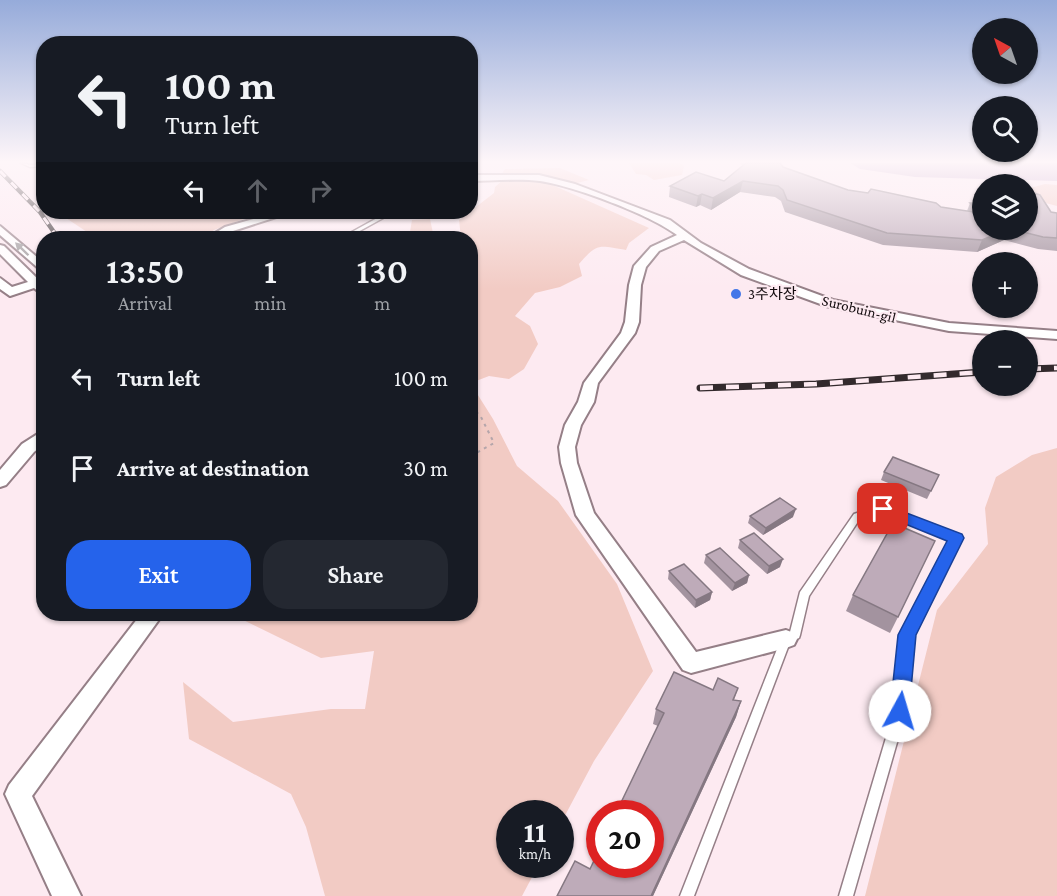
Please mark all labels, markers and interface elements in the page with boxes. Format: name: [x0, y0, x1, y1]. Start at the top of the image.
north arrow: [972, 18, 1038, 84]
map controls: [972, 18, 1038, 396]
icon: left: [66, 60, 144, 138]
text: 100 m: [165, 61, 275, 108]
button: search: [972, 96, 1038, 162]
text: Turn left: [165, 110, 259, 140]
icon: left: [178, 174, 211, 207]
icon: ahead: [241, 174, 274, 207]
icon: right: [304, 174, 337, 207]
button: layers: [972, 174, 1038, 240]
one-way arrow: [15, 243, 29, 257]
text: 13:50: [106, 251, 184, 291]
text: 1: [264, 251, 277, 291]
text: 130: [356, 251, 408, 291]
button: +: [972, 252, 1038, 318]
place label: 3주차장: [748, 286, 797, 302]
marker: 3주차장: [729, 287, 743, 301]
text: Arrival: [118, 292, 172, 314]
text: min: [254, 292, 286, 314]
text: m: [374, 292, 390, 314]
street label: Surobuin-gil: [820, 292, 898, 327]
button: −: [972, 330, 1038, 396]
icon: left: [66, 362, 99, 395]
text: Turn left: [117, 366, 200, 391]
text: 100 m: [394, 366, 448, 391]
icon: arrive: [66, 452, 99, 485]
text: Arrive at destination: [117, 456, 309, 481]
text: 30 m: [403, 456, 448, 481]
pin: [857, 483, 908, 534]
icon: arrive: [866, 492, 899, 525]
button: Exit: [66, 540, 251, 609]
button: Share: [263, 540, 448, 609]
position arrow: [868, 679, 932, 743]
speed limit sign: 20: [586, 800, 664, 878]
text: 11: [524, 815, 546, 848]
text: km/h: [519, 846, 551, 862]

